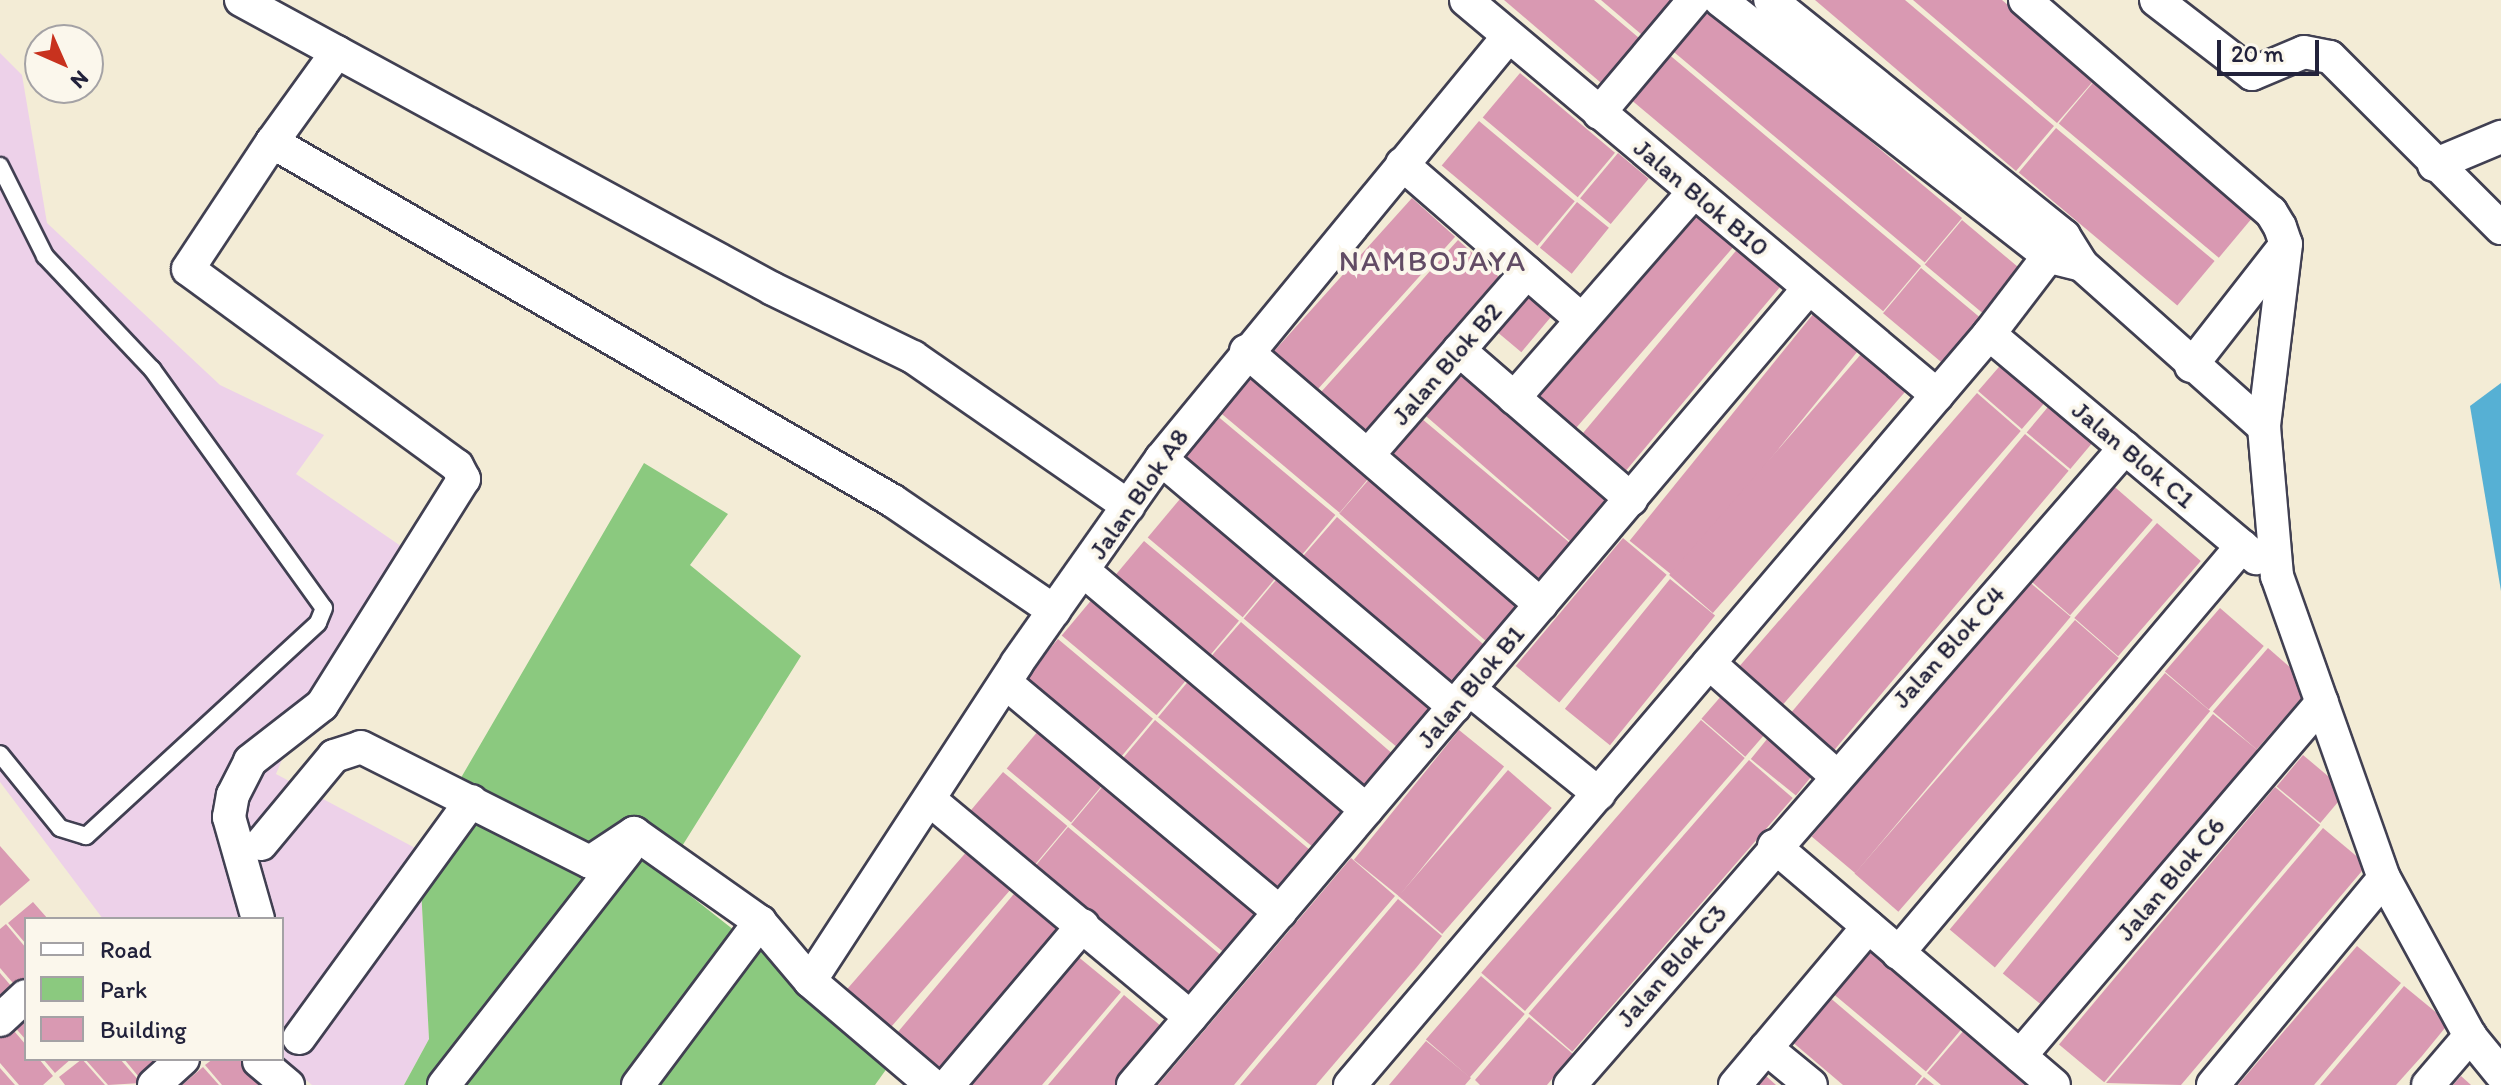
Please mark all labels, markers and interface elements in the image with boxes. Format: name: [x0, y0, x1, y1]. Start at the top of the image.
north arrow: [24, 24, 104, 104]
scale bar: [2221, 24, 2323, 74]
text: 20 m: [2231, 39, 2284, 68]
text: N: [65, 65, 95, 95]
street label: Jalan Blok B10: [1627, 132, 1775, 264]
district label: NAMBOJAYA: [1336, 243, 1530, 279]
street label: Jalan Blok B2: [1385, 296, 1509, 432]
street label: Jalan Blok C1: [2065, 395, 2201, 515]
street label: Jalan Blok A8: [1082, 422, 1196, 566]
street label: Jalan Blok C4: [1886, 579, 2012, 715]
street label: Jalan Blok B1: [1411, 619, 1531, 755]
street label: Jalan Blok C6: [2110, 811, 2232, 947]
street label: Jalan Blok C3: [1610, 898, 1734, 1034]
legend: [24, 917, 284, 1061]
text: Road: [100, 935, 152, 964]
text: Park: [100, 975, 147, 1004]
text: Building: [100, 1015, 187, 1044]

